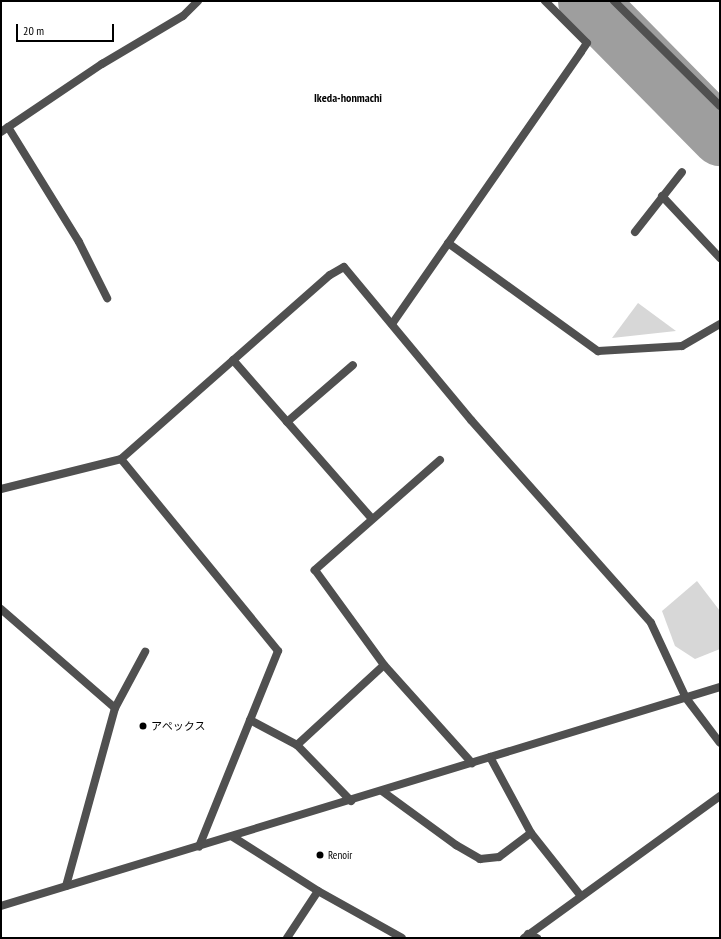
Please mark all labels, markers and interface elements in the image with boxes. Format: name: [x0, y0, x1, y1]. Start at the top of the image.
scale bar: [18, 16, 116, 42]
text: 20 m: [23, 23, 44, 38]
district label: Ikeda-honmachi: [314, 91, 382, 105]
place label: アペックス: [151, 719, 206, 733]
marker: アペックス: [138, 721, 148, 731]
place label: Renoir: [328, 848, 352, 862]
marker: Renoir: [315, 850, 325, 860]

